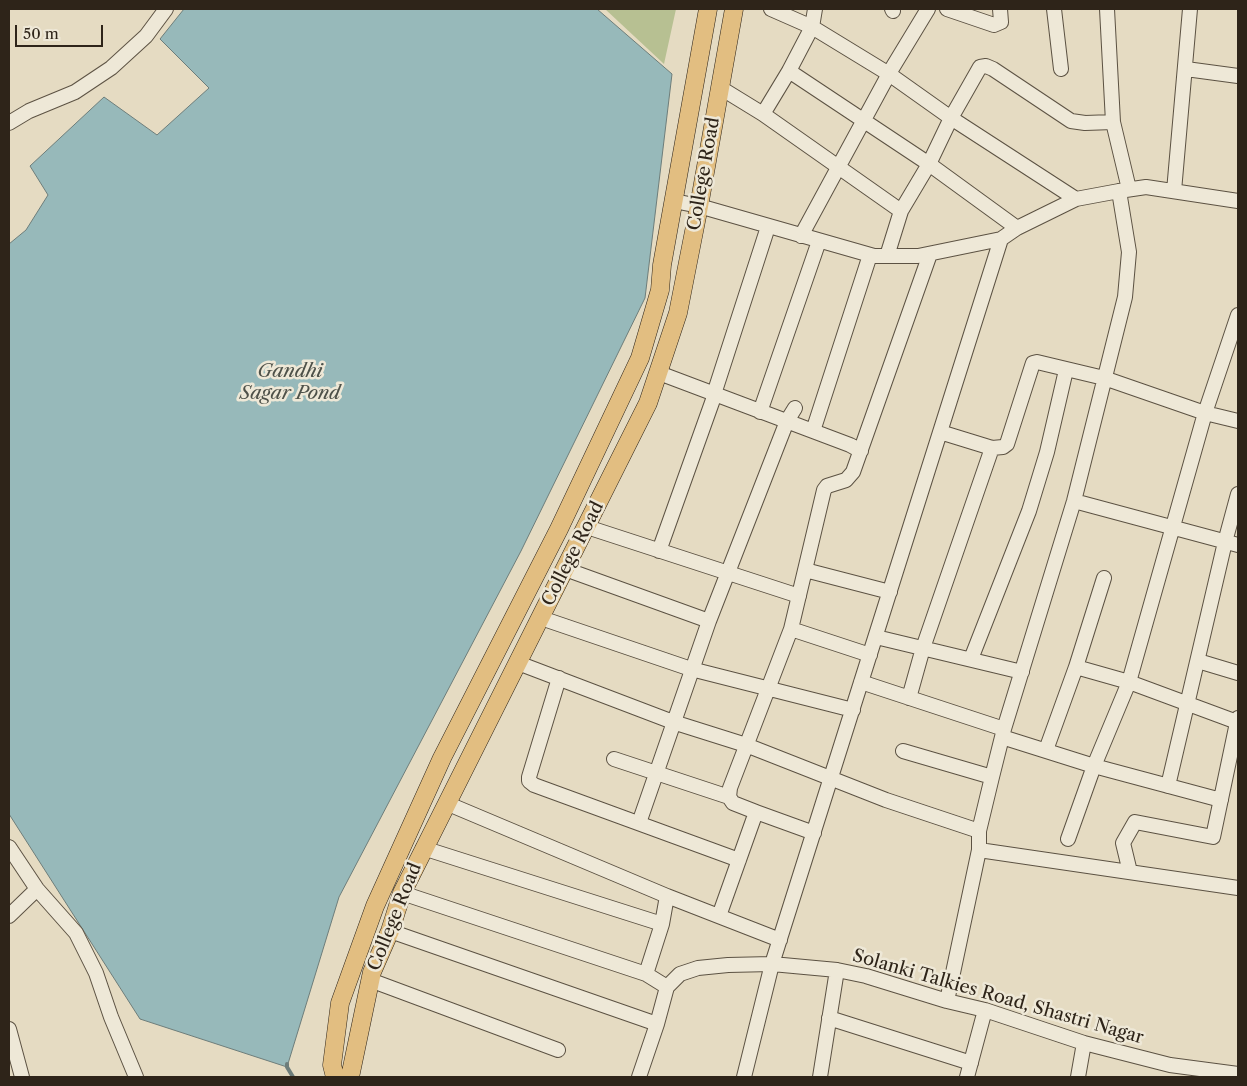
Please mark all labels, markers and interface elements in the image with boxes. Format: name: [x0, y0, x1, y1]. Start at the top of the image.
scale bar: [18, 15, 105, 47]
text: 50 m: [23, 24, 59, 43]
street label: College Road: [683, 116, 725, 232]
water label: Gandhi Sagar Pond: [240, 361, 340, 405]
street label: College Road: [537, 498, 609, 610]
street label: College Road: [364, 860, 426, 974]
street label: Solanki Talkies Road, Shastri Nagar: [850, 945, 1146, 1049]

